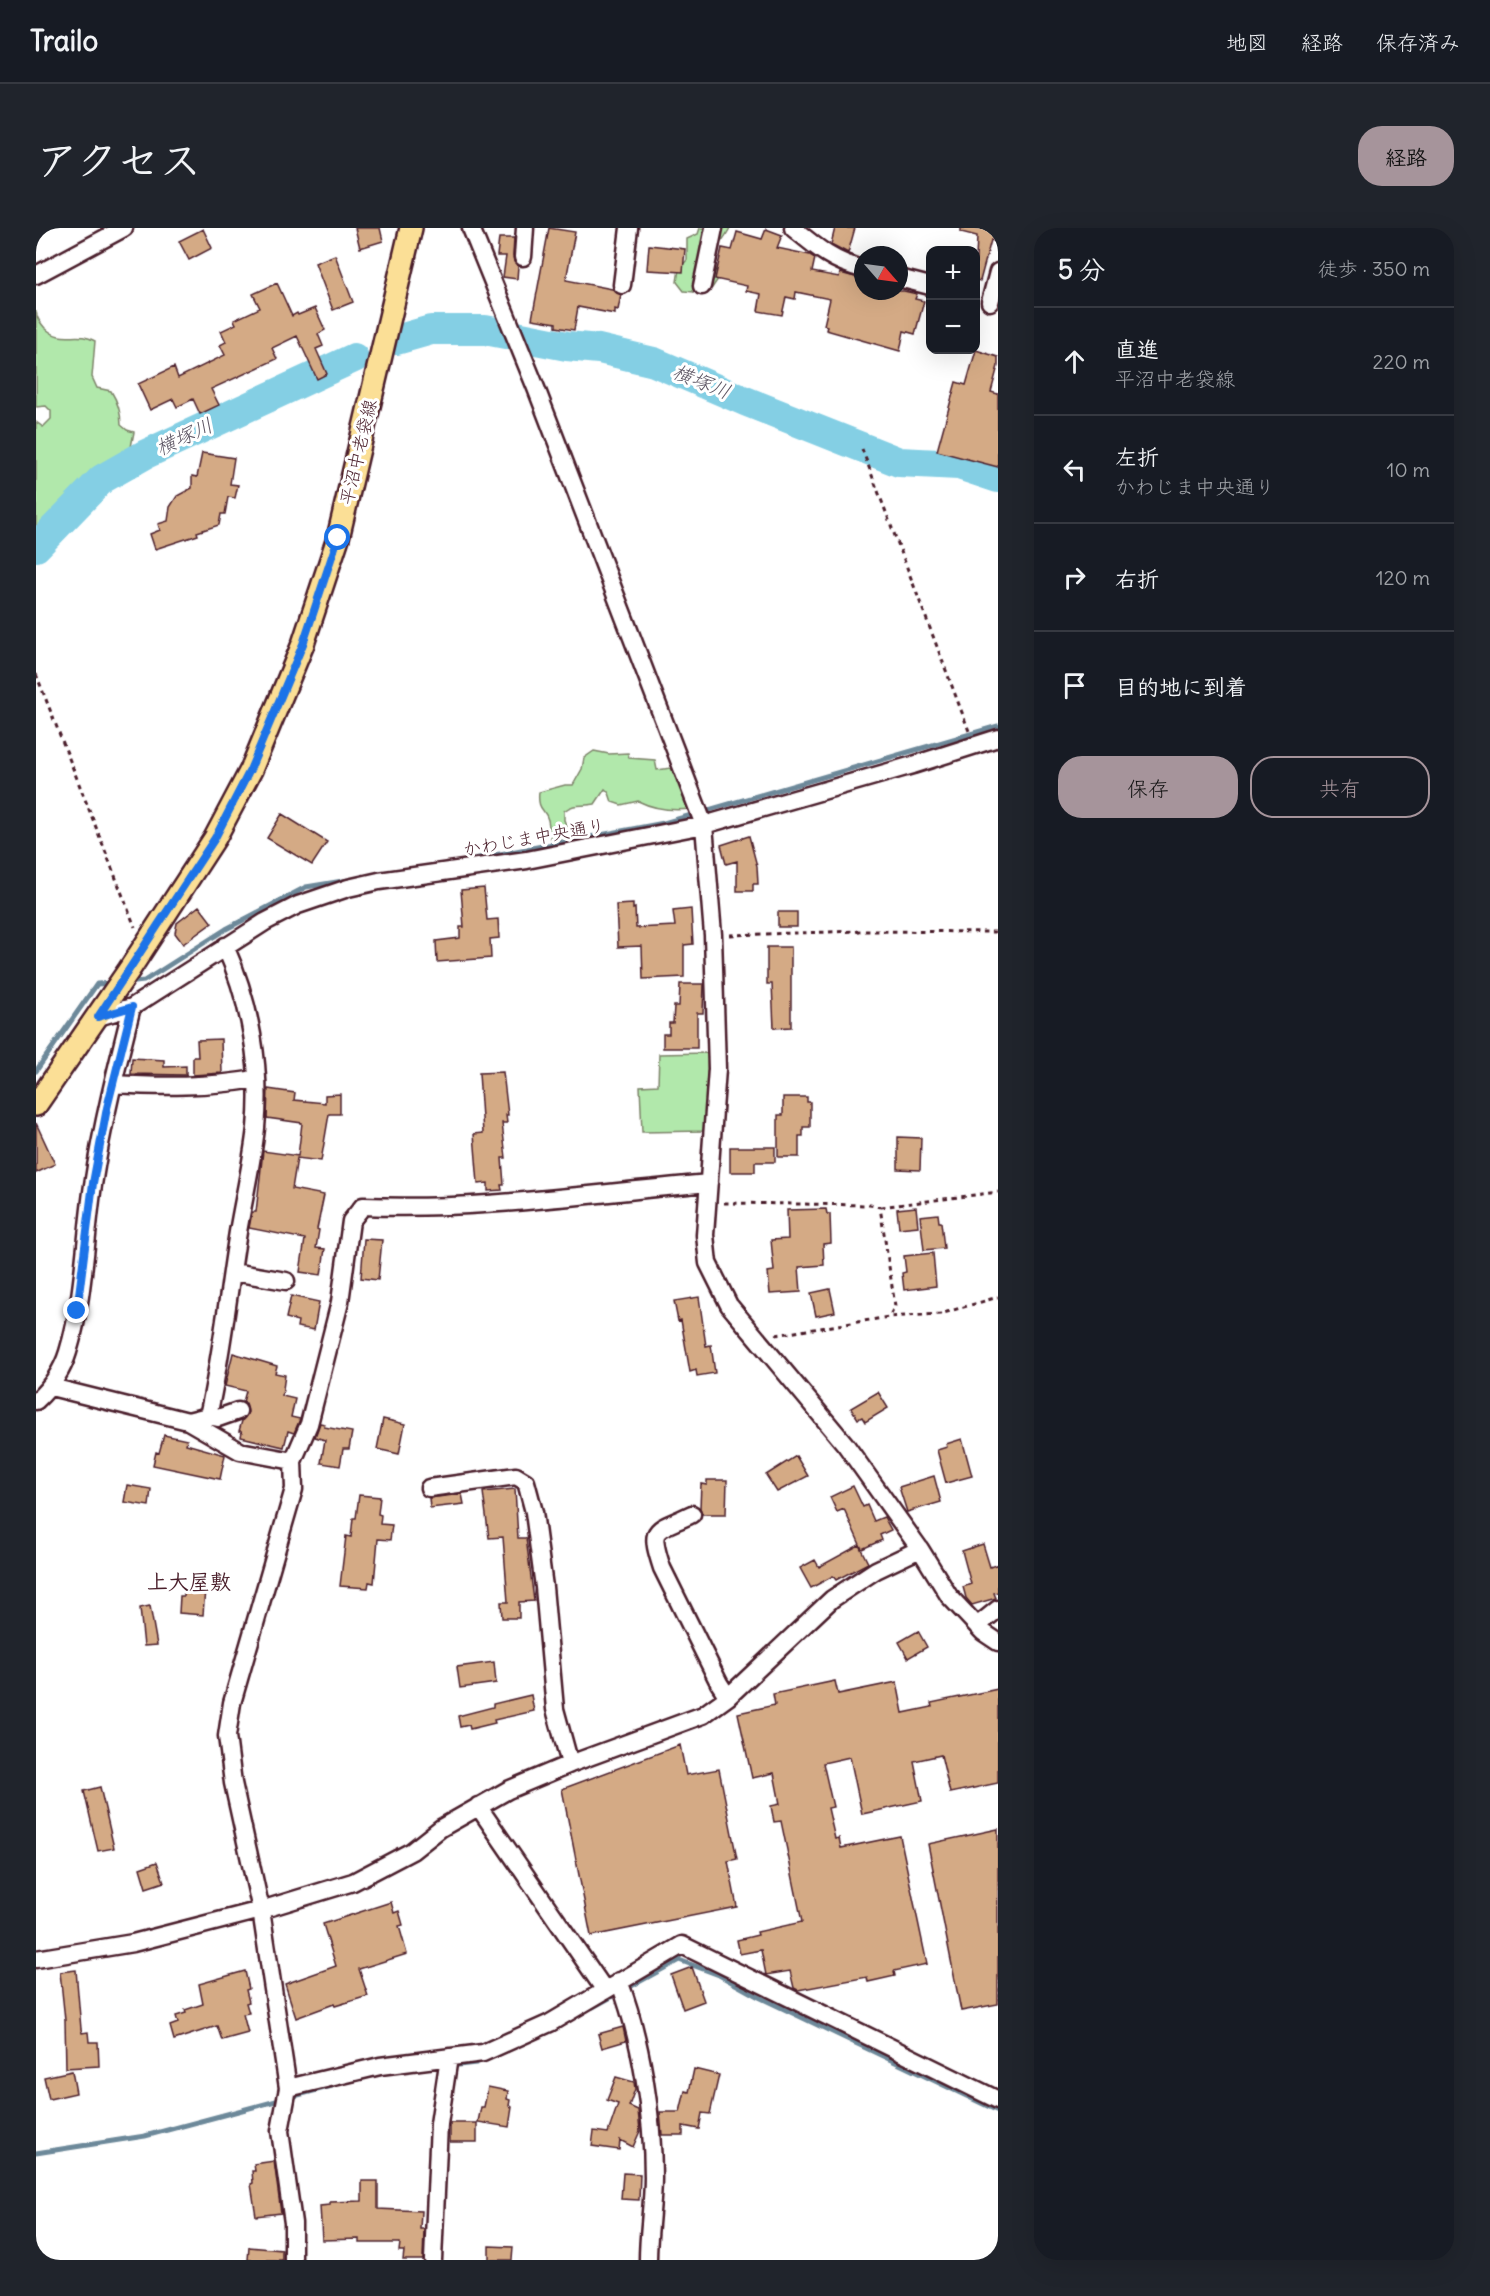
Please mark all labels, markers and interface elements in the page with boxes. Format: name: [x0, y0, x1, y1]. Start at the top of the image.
text: Trailo: [30, 23, 98, 59]
text: 地図: [1226, 29, 1268, 56]
text: 経路: [1301, 29, 1343, 56]
text: 保存済み: [1376, 29, 1460, 56]
button: 経路: [1358, 126, 1454, 186]
text: アクセス: [36, 134, 201, 186]
north arrow: [854, 246, 908, 300]
map controls: [926, 246, 980, 354]
button: +: [926, 246, 980, 300]
text: 5 分: [1058, 253, 1105, 286]
text: 徒歩 · 350 m: [1318, 256, 1430, 281]
button: −: [926, 300, 980, 354]
text: 直進: [1115, 335, 1159, 363]
icon: ahead: [1058, 345, 1091, 378]
text: 220 m: [1373, 349, 1430, 374]
water label: 横塚川: [670, 358, 734, 404]
text: 平沼中老袋線: [1115, 366, 1235, 391]
street label: 平沼中老袋線: [335, 397, 381, 507]
water label: 横塚川: [152, 412, 216, 460]
text: 左折: [1115, 443, 1159, 471]
icon: left: [1058, 453, 1091, 486]
text: 10 m: [1387, 457, 1430, 482]
text: かわじま中央通り: [1115, 474, 1275, 499]
route start: [324, 524, 350, 550]
icon: right: [1058, 561, 1091, 594]
text: 右折: [1115, 565, 1159, 593]
text: 120 m: [1376, 565, 1430, 590]
icon: arrive: [1058, 669, 1091, 702]
text: 目的地に到着: [1115, 673, 1247, 701]
button: 保存: [1058, 756, 1238, 818]
button: 共有: [1250, 756, 1430, 818]
street label: かわじま中央通り: [461, 813, 607, 861]
route end: [63, 1297, 89, 1323]
district label: 上大屋敷: [147, 1568, 231, 1595]

